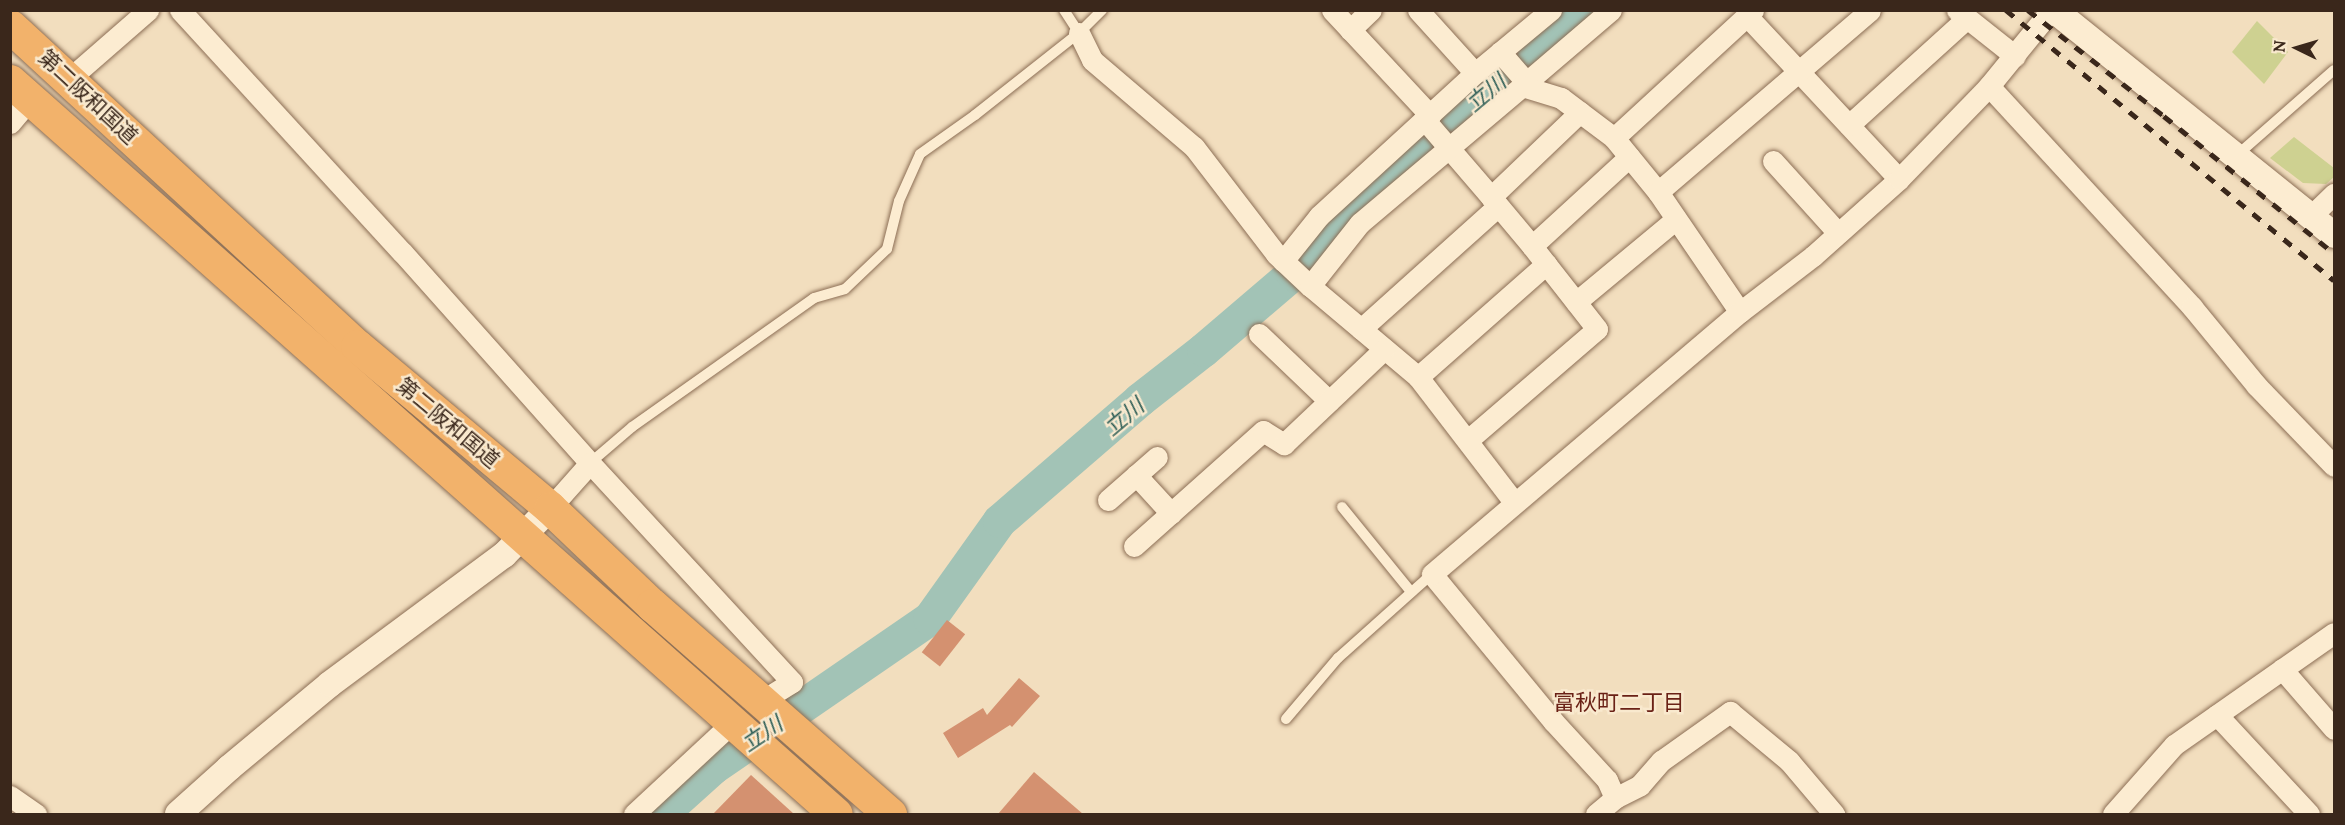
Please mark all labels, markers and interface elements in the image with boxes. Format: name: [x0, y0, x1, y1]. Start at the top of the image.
north arrow: [2267, 18, 2327, 78]
text: N: [2269, 39, 2290, 53]
street label: 第二阪和国道: [33, 45, 143, 149]
water label: 立川: [1461, 69, 1511, 117]
street label: 第二阪和国道: [392, 373, 504, 473]
water label: 立川: [1099, 393, 1149, 441]
district label: 富秋町二丁目: [1553, 690, 1685, 716]
water label: 立川: [736, 711, 788, 757]

